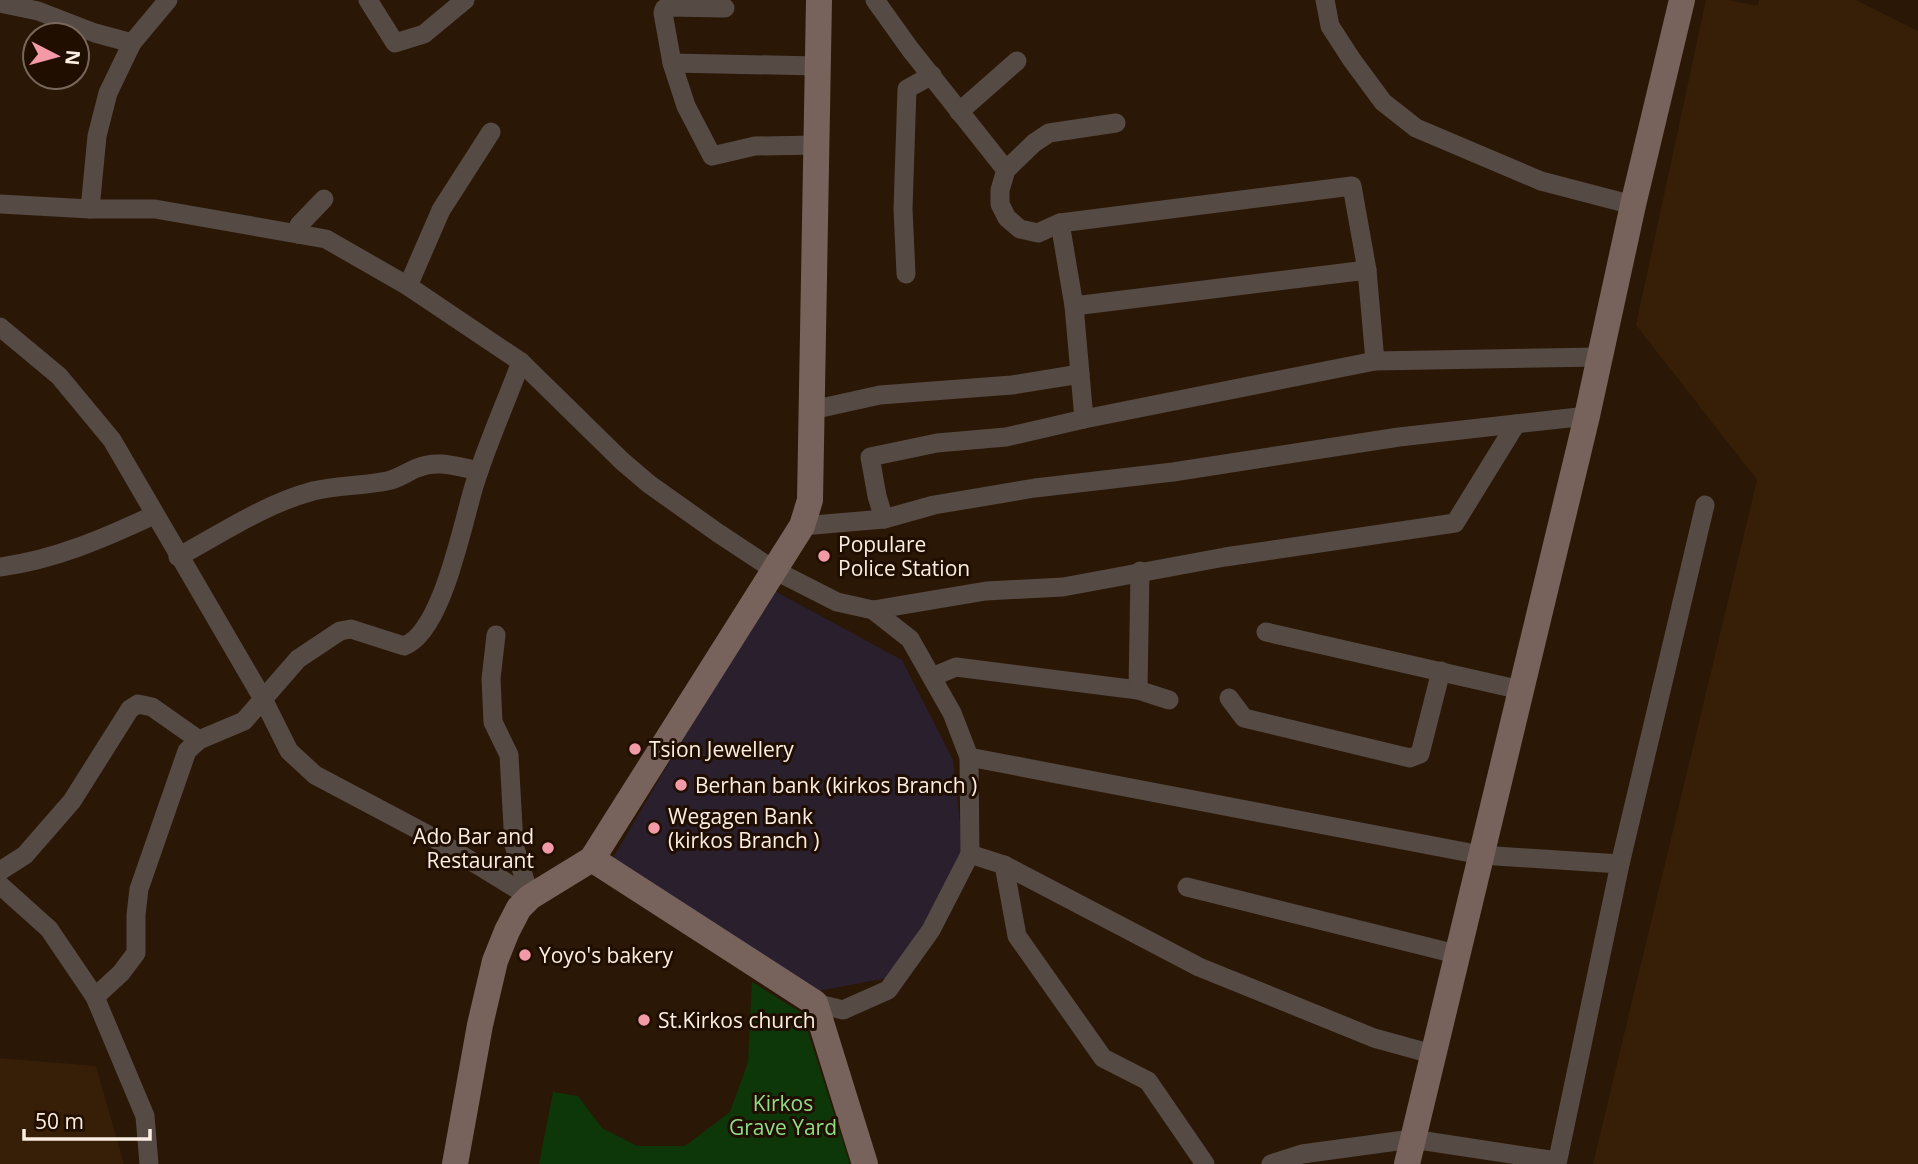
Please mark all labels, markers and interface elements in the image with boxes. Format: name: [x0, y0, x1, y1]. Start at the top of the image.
north arrow: [21, 21, 91, 91]
text: N: [59, 49, 87, 67]
place label: Populare Police Station: [838, 530, 970, 582]
marker: Populare Police Station: [816, 548, 832, 564]
place label: Tsion Jewellery: [649, 735, 794, 763]
marker: Tsion Jewellery: [627, 741, 643, 757]
place label: Berhan bank (kirkos Branch ): [695, 771, 977, 799]
marker: Berhan bank (kirkos Branch ): [673, 777, 689, 793]
place label: Wegagen Bank (kirkos Branch ): [668, 802, 820, 854]
marker: Wegagen Bank (kirkos Branch ): [646, 820, 662, 836]
place label: Ado Bar and Restaurant: [413, 822, 534, 874]
marker: Ado Bar and Restaurant: [540, 840, 556, 856]
place label: Yoyo's bakery: [539, 941, 674, 969]
marker: Yoyo's bakery: [517, 947, 533, 963]
place label: St.Kirkos church: [658, 1006, 816, 1034]
marker: St.Kirkos church: [636, 1012, 652, 1028]
park label: Kirkos Grave Yard: [729, 1089, 837, 1141]
scale bar: [24, 1098, 150, 1142]
text: 50 m: [35, 1107, 84, 1135]

